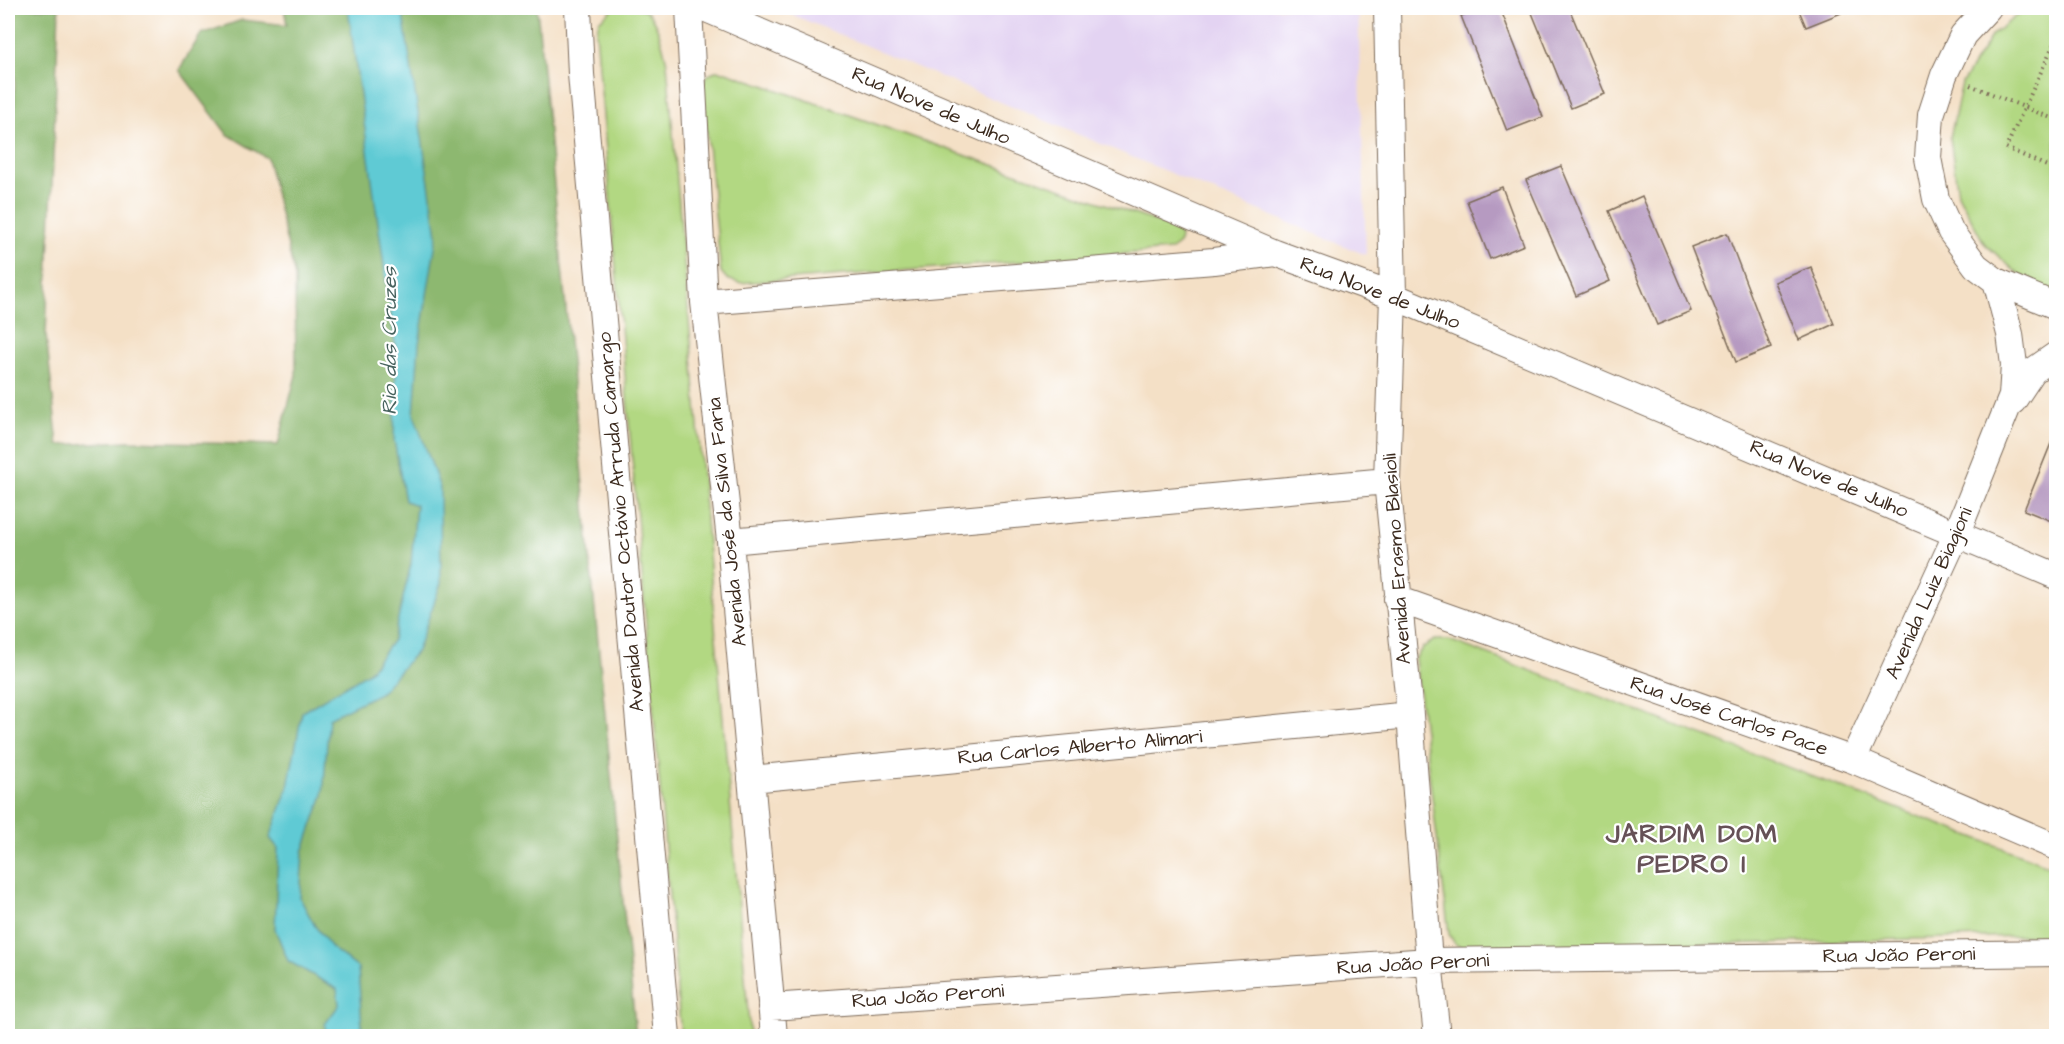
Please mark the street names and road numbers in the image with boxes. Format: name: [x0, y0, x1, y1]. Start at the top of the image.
street label: Rua Nove de Julho: [847, 60, 1015, 152]
street label: Rua Nove de Julho: [1296, 250, 1464, 336]
street label: Avenida Doutor Octávio Arruda Camargo: [590, 331, 653, 713]
street label: Avenida José da Silva Faria: [700, 396, 754, 648]
street label: Rua Nove de Julho: [1745, 433, 1913, 525]
street label: Avenida Erasmo Blasioli: [1376, 453, 1418, 665]
street label: Avenida Luiz Biagioni: [1878, 503, 1980, 684]
street label: Rua José Carlos Pace: [1626, 669, 1832, 763]
street label: Rua Carlos Alberto Alimari: [956, 722, 1204, 772]
street label: Rua João Peroni: [1822, 940, 1976, 970]
street label: Rua João Peroni: [1336, 946, 1490, 982]
street label: Rua João Peroni: [851, 977, 1005, 1015]

